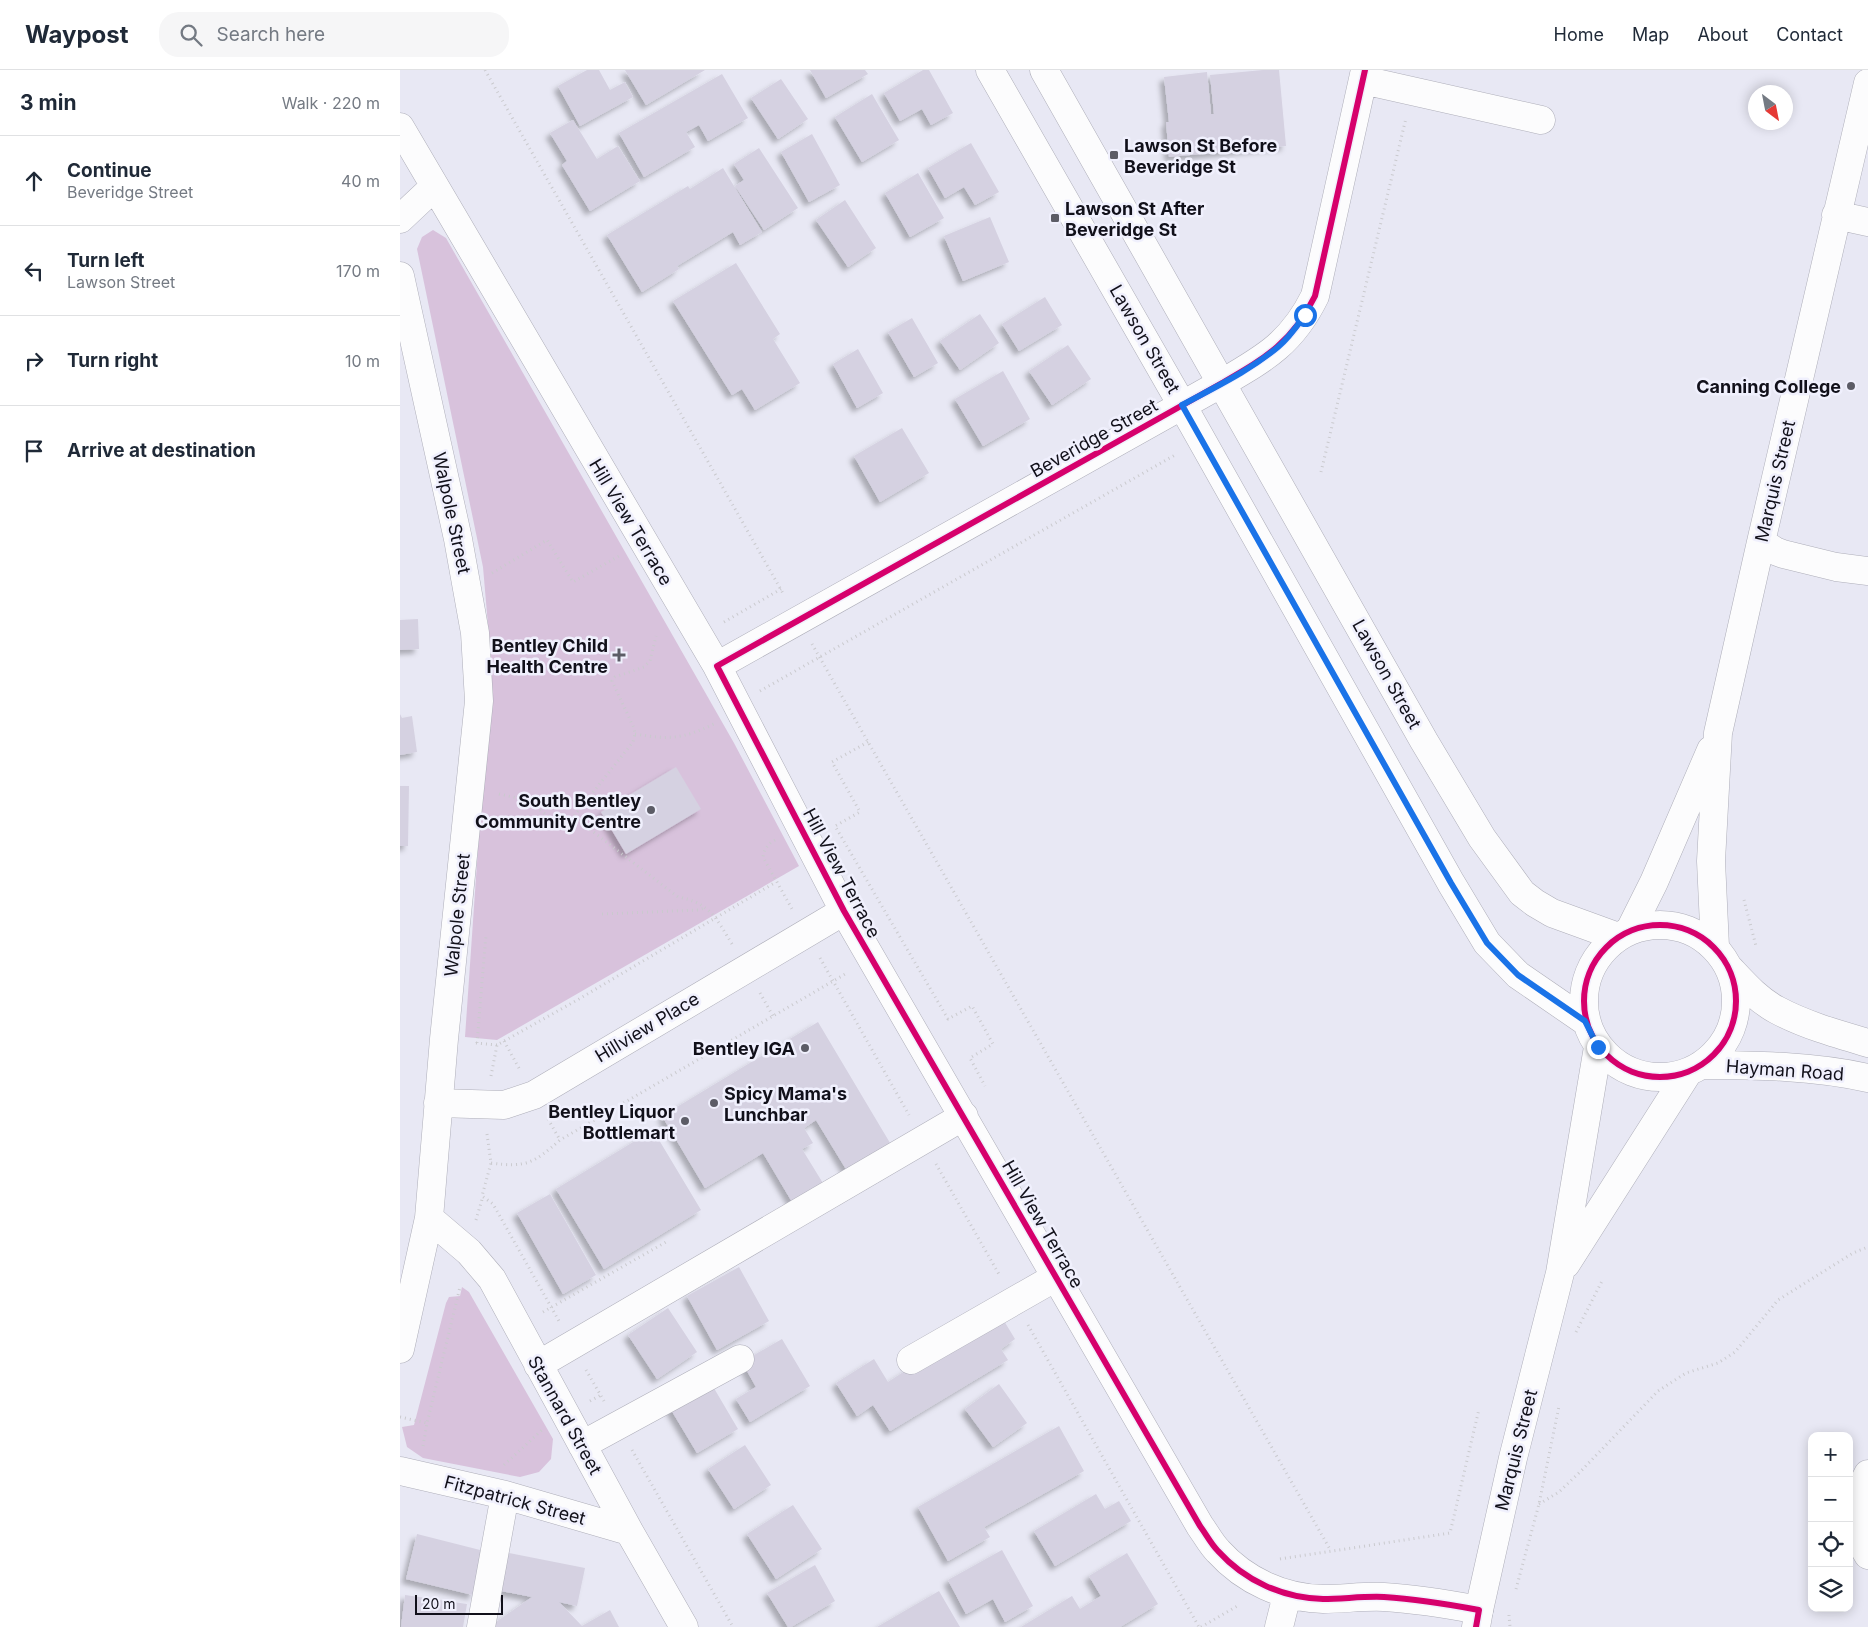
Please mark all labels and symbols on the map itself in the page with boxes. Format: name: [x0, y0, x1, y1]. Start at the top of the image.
north arrow: [1748, 85, 1793, 130]
place label: Lawson St Before Beveridge St: [1124, 135, 1277, 177]
marker: Lawson St Before Beveridge St: [1108, 149, 1120, 161]
place label: Lawson St After Beveridge St: [1065, 198, 1204, 240]
marker: Lawson St After Beveridge St: [1049, 212, 1061, 224]
street label: Lawson Street: [1105, 281, 1185, 397]
route start: [1294, 304, 1317, 327]
place label: Canning College: [1696, 376, 1841, 397]
marker: Canning College: [1845, 380, 1857, 392]
street label: Beveridge Street: [1027, 394, 1161, 482]
street label: Marquis Street: [1751, 418, 1799, 544]
street label: Walpole Street: [429, 450, 475, 576]
street label: Hill View Terrace: [585, 455, 677, 589]
street label: Lawson Street: [1348, 616, 1426, 732]
place label: Bentley Child Health Centre: [487, 635, 608, 677]
marker: Bentley Child Health Centre: [612, 648, 626, 662]
place label: South Bentley Community Centre: [475, 790, 641, 832]
marker: South Bentley Community Centre: [645, 804, 657, 816]
street label: Hill View Terrace: [799, 805, 885, 941]
street label: Walpole Street: [440, 852, 474, 978]
street label: Hillview Place: [591, 988, 703, 1066]
route end: [1587, 1036, 1610, 1059]
place label: Bentley IGA: [693, 1038, 795, 1059]
marker: Bentley IGA: [799, 1042, 811, 1054]
street label: Hayman Road: [1725, 1055, 1845, 1085]
place label: Spicy Mama's Lunchbar: [724, 1083, 847, 1125]
marker: Spicy Mama's Lunchbar: [708, 1097, 720, 1109]
place label: Bentley Liquor Bottlemart: [548, 1101, 675, 1143]
marker: Bentley Liquor Bottlemart: [679, 1115, 691, 1127]
street label: Hill View Terrace: [998, 1157, 1088, 1291]
street label: Stannard Street: [524, 1352, 606, 1478]
street label: Marquis Street: [1491, 1387, 1541, 1513]
street label: Fitzpatrick Street: [442, 1471, 588, 1529]
scale bar: [415, 1592, 502, 1615]

